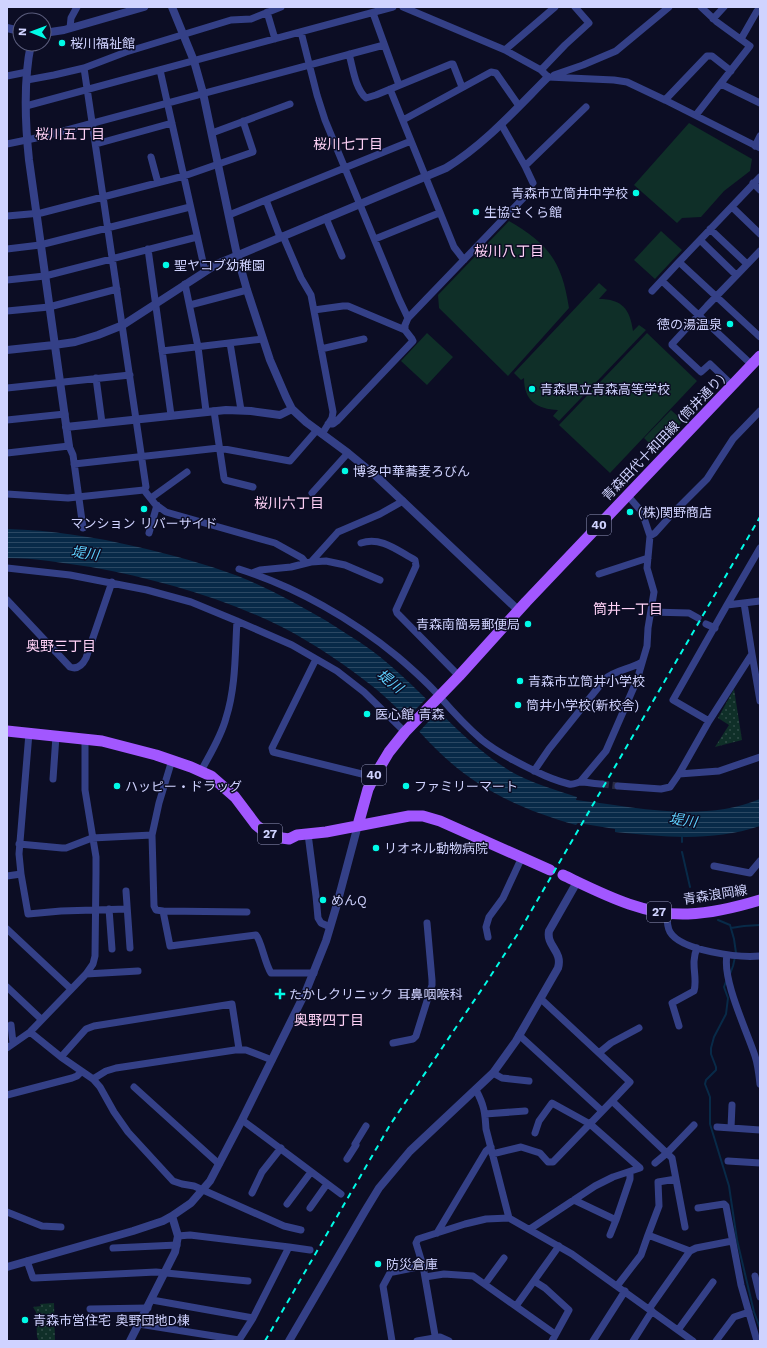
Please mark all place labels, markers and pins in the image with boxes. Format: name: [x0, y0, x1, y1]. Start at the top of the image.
place label: 桜川福祉館: [70, 36, 135, 51]
marker: 桜川福祉館: [57, 38, 67, 48]
place label: 青森市立筒井中学校: [511, 186, 628, 201]
marker: 青森市立筒井中学校: [631, 188, 641, 198]
place label: 生協さくら館: [484, 205, 562, 220]
marker: 生協さくら館: [471, 207, 481, 217]
place label: 聖ヤコブ幼稚園: [174, 258, 265, 273]
marker: 聖ヤコブ幼稚園: [161, 260, 171, 270]
place label: 徳の湯温泉: [657, 317, 722, 332]
marker: 徳の湯温泉: [725, 319, 735, 329]
place label: 青森県立青森高等学校: [540, 382, 670, 397]
marker: 青森県立青森高等学校: [527, 384, 537, 394]
place label: 博多中華蕎麦ろびん: [353, 464, 470, 479]
marker: 博多中華蕎麦ろびん: [340, 466, 350, 476]
marker: マンション リバーサイド: [139, 504, 149, 514]
place label: (株)関野商店: [638, 505, 712, 520]
marker: (株)関野商店: [625, 507, 635, 517]
place label: マンション リバーサイド: [70, 516, 218, 531]
place label: 青森南簡易郵便局: [416, 617, 520, 632]
marker: 青森南簡易郵便局: [523, 619, 533, 629]
place label: 青森市立筒井小学校: [528, 674, 645, 689]
marker: 青森市立筒井小学校: [515, 676, 525, 686]
place label: 筒井小学校(新校舎): [526, 698, 639, 713]
marker: 筒井小学校(新校舎): [513, 700, 523, 710]
place label: 医心館 青森: [375, 707, 444, 722]
marker: 医心館 青森: [362, 709, 372, 719]
place label: ハッピー・ドラッグ: [125, 779, 242, 794]
place label: ファミリーマート: [414, 779, 518, 794]
marker: ハッピー・ドラッグ: [112, 781, 122, 791]
marker: ファミリーマート: [401, 781, 411, 791]
place label: リオネル動物病院: [384, 841, 488, 856]
marker: リオネル動物病院: [371, 843, 381, 853]
place label: めんQ: [331, 893, 367, 908]
marker: めんQ: [318, 895, 328, 905]
place label: たかしクリニック 耳鼻咽喉科: [289, 987, 462, 1002]
marker: たかしクリニック 耳鼻咽喉科: [274, 988, 286, 1000]
place label: 防災倉庫: [386, 1257, 438, 1272]
marker: 防災倉庫: [373, 1259, 383, 1269]
place label: 青森市営住宅 奥野団地D棟: [33, 1313, 190, 1328]
marker: 青森市営住宅 奥野団地D棟: [20, 1315, 30, 1325]

